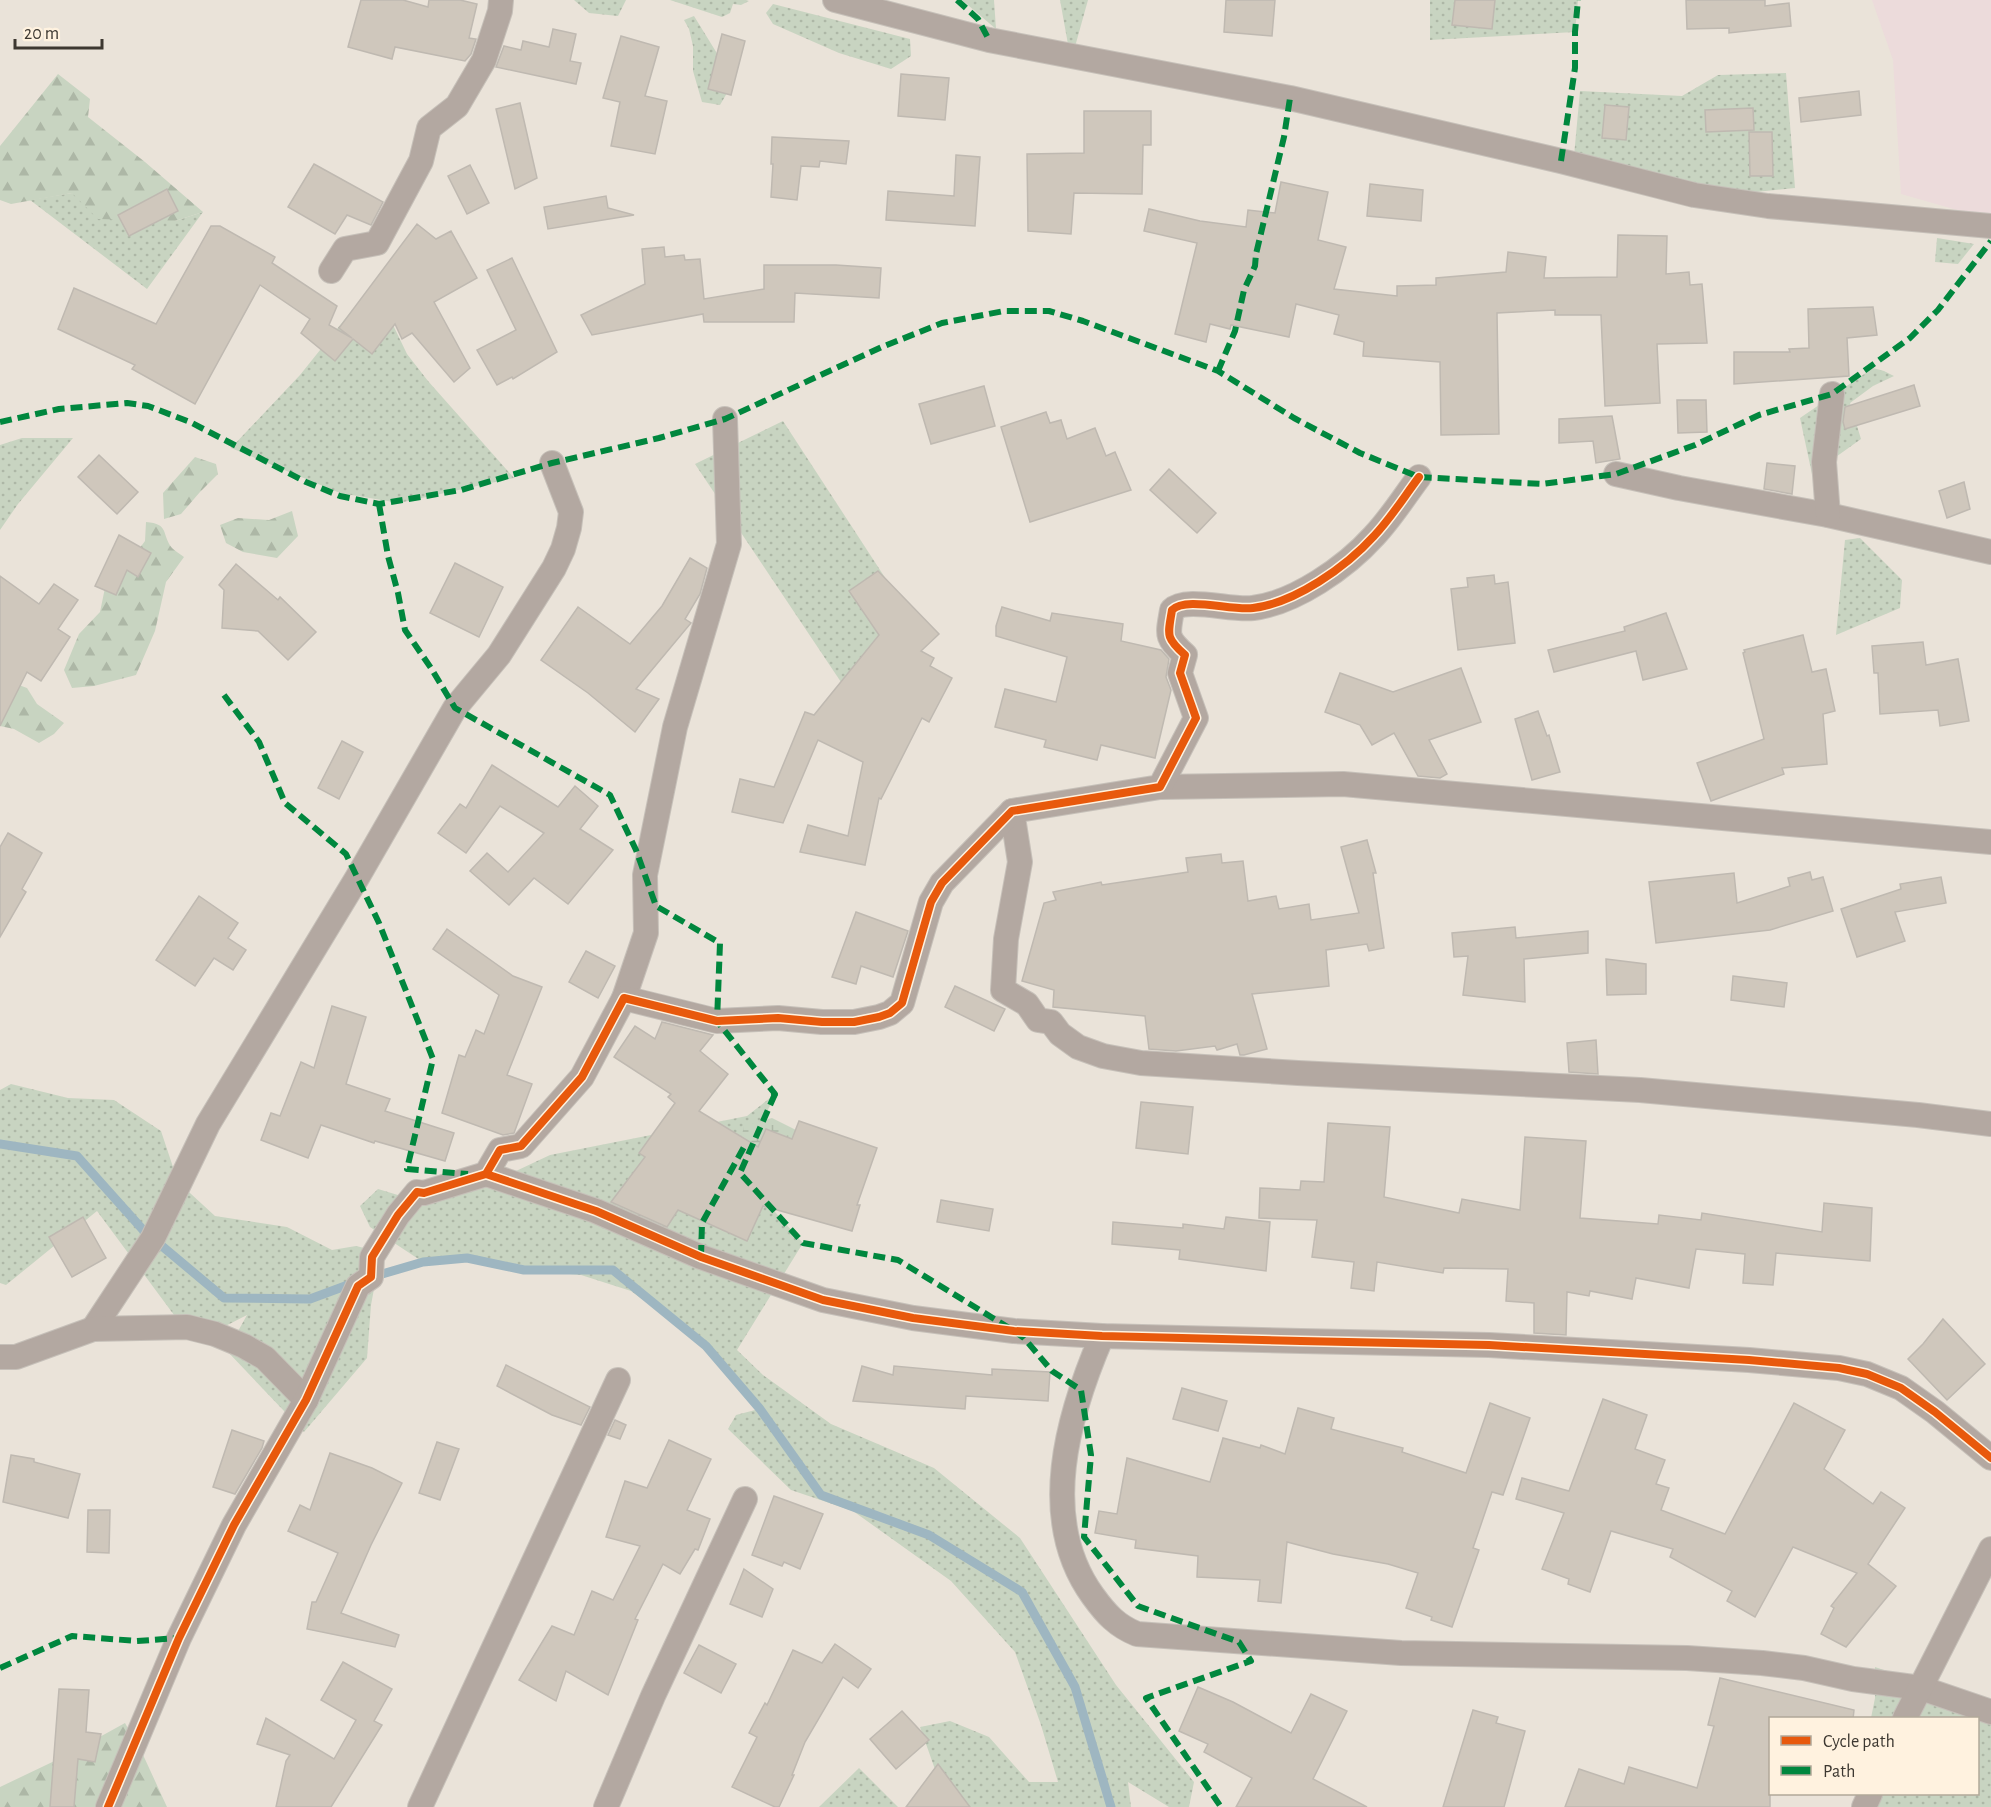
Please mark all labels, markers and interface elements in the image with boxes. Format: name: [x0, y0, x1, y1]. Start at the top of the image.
scale bar: [15, 12, 102, 50]
text: 20 m: [24, 25, 59, 43]
legend: [1769, 1717, 1979, 1795]
text: Cycle path: [1823, 1733, 1895, 1751]
text: Path: [1823, 1763, 1855, 1781]

